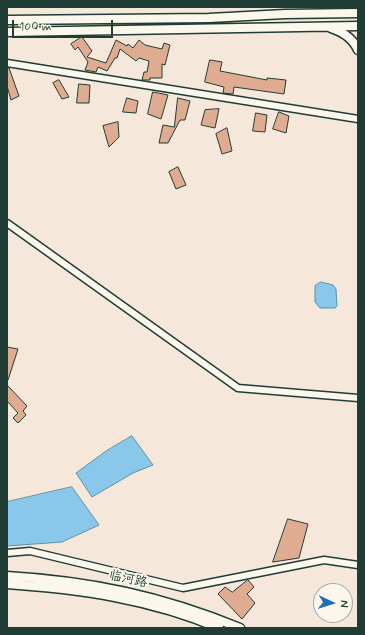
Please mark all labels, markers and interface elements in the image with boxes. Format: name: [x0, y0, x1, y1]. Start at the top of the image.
scale bar: [14, 12, 115, 38]
text: 100 m: [19, 19, 51, 35]
street label: 临河路: [107, 568, 149, 592]
north arrow: [313, 583, 353, 623]
text: N: [337, 600, 351, 608]

